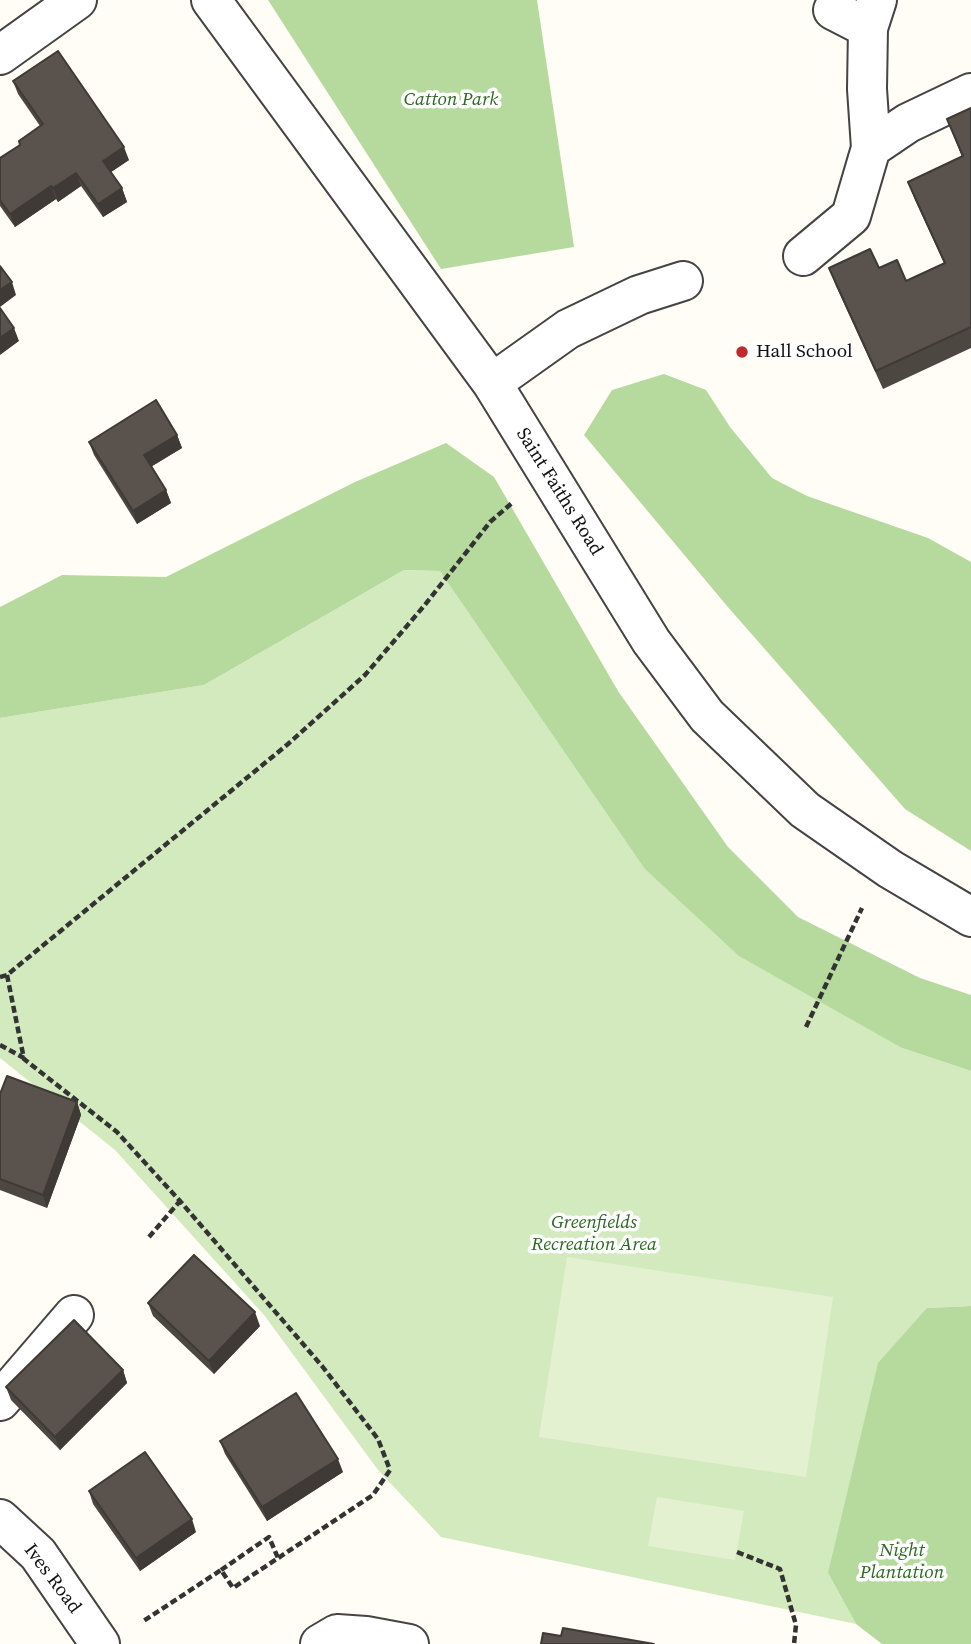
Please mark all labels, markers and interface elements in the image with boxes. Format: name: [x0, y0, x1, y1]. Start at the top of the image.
park label: Catton Park: [404, 89, 498, 111]
place label: Hall School: [756, 341, 853, 363]
marker: Hall School: [734, 344, 750, 360]
street label: Saint Faiths Road: [511, 424, 607, 560]
park label: Greenfields Recreation Area: [531, 1212, 657, 1256]
street label: Ives Road: [19, 1540, 85, 1618]
park label: Night Plantation: [860, 1540, 944, 1584]

